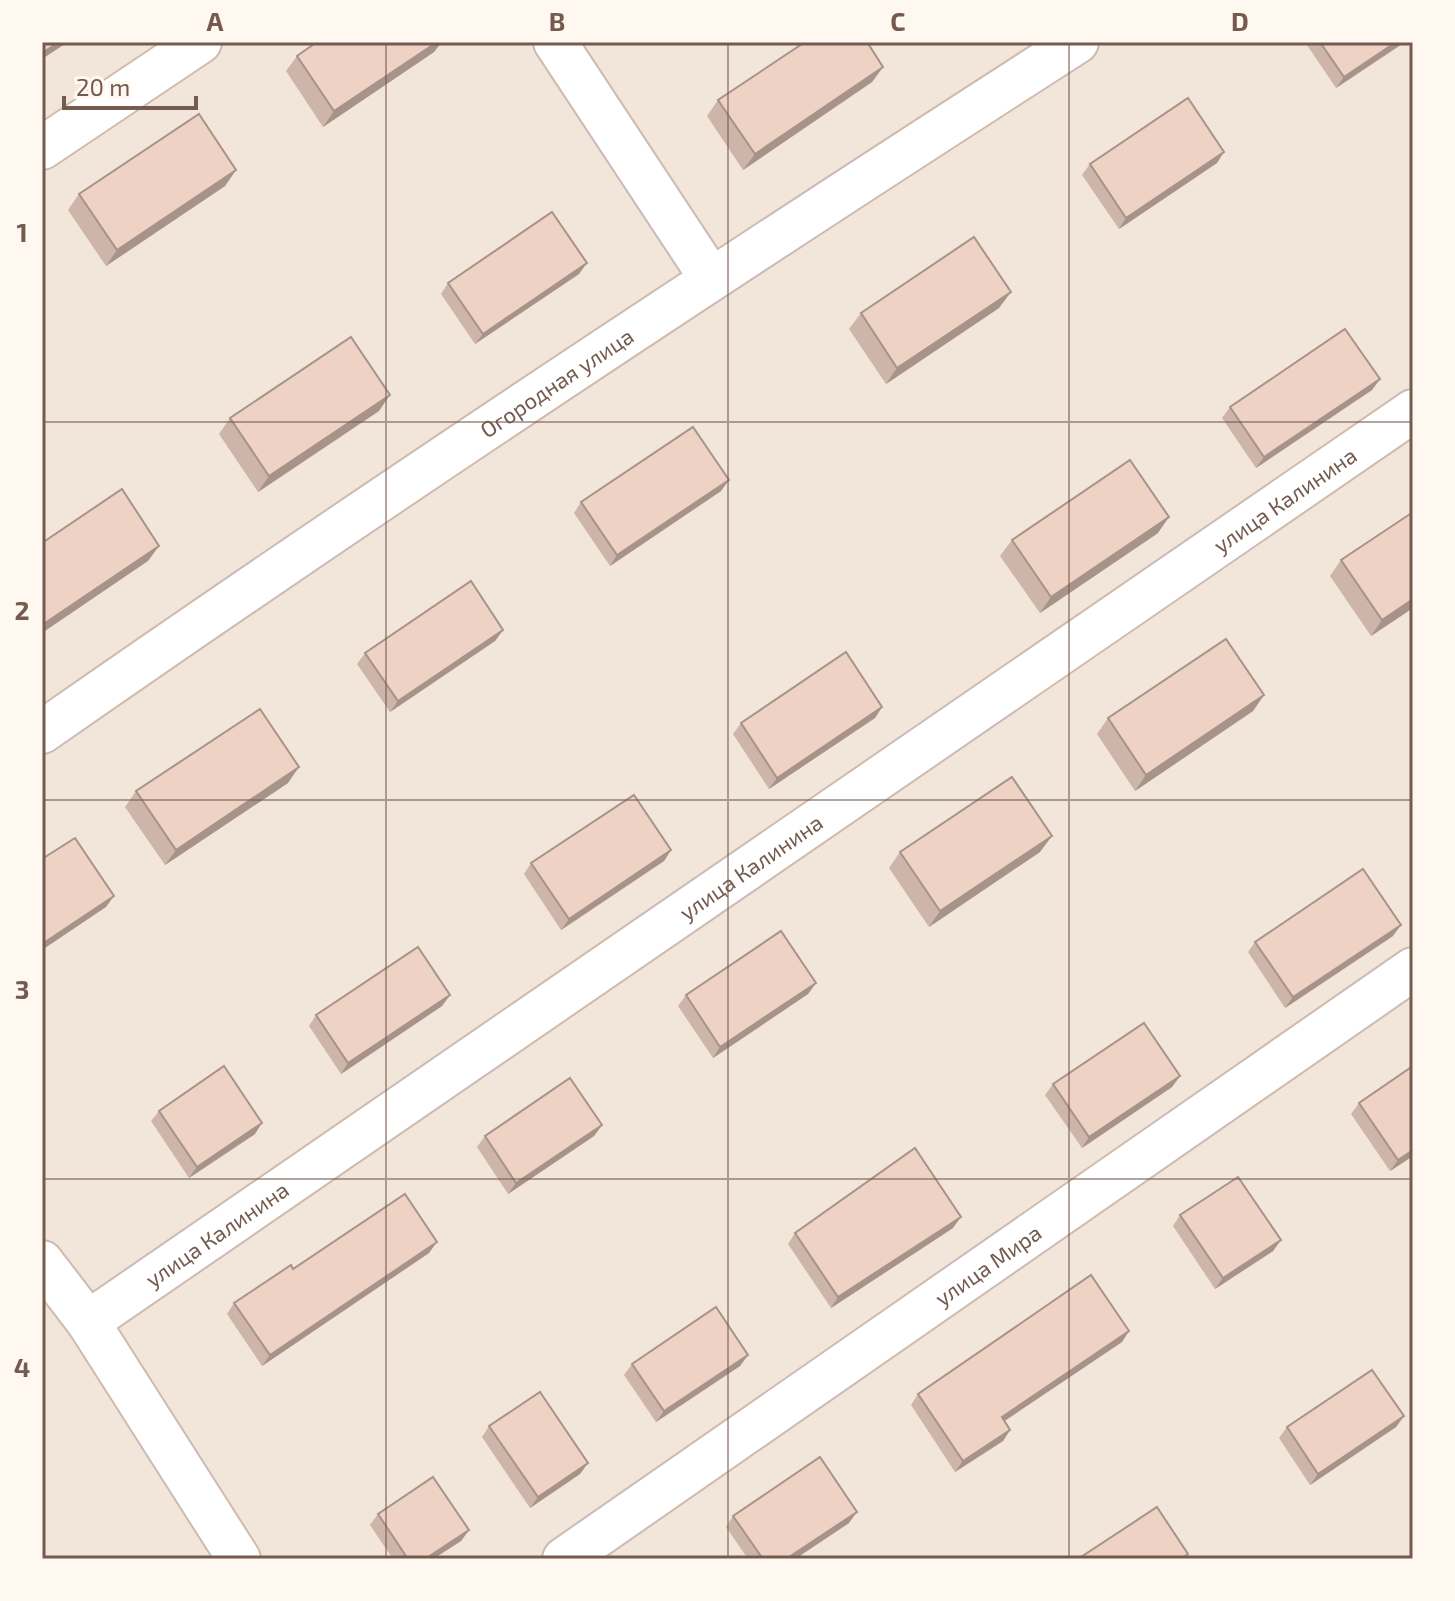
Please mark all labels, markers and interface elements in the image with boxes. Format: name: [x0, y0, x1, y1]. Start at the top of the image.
text: A: [207, 5, 224, 36]
text: B: [549, 5, 565, 36]
text: C: [890, 5, 906, 36]
text: D: [1231, 5, 1249, 36]
scale bar: [64, 60, 196, 110]
text: 20 m: [76, 72, 130, 101]
text: 1: [16, 216, 28, 247]
street label: Огородная улица: [475, 322, 638, 442]
street label: улица Калинина: [1208, 441, 1361, 558]
text: 2: [14, 594, 30, 625]
street label: улица Калинина: [674, 808, 827, 926]
text: 3: [15, 973, 29, 1004]
street label: улица Калинина: [140, 1175, 293, 1293]
street label: улица Мира: [930, 1219, 1046, 1311]
text: 4: [14, 1351, 30, 1382]

